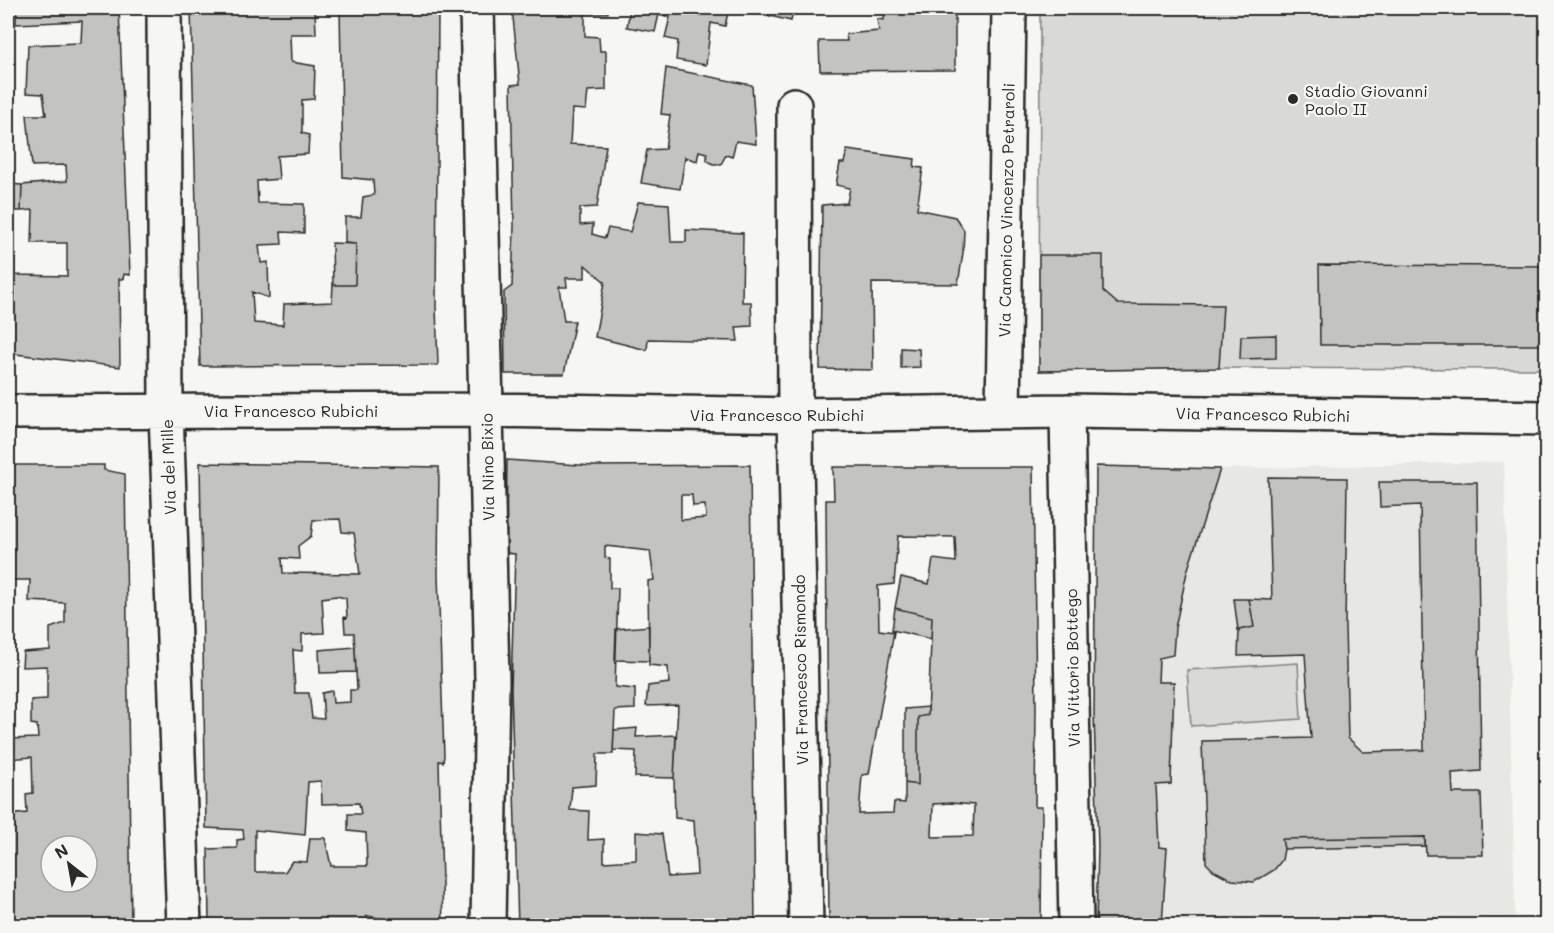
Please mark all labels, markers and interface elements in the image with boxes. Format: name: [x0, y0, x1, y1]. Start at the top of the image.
place label: Stadio Giovanni Paolo II: [1305, 80, 1428, 119]
street label: Via Canonico Vincenzo Petraroli: [993, 82, 1019, 338]
marker: Stadio Giovanni Paolo II: [1286, 92, 1300, 106]
street label: Via Francesco Rubichi: [204, 400, 378, 421]
street label: Via Francesco Rubichi: [1176, 402, 1350, 426]
street label: Via Francesco Rubichi: [690, 404, 864, 425]
street label: Via Nino Bixio: [476, 413, 498, 521]
street label: Via dei Mille: [156, 419, 180, 515]
street label: Via Francesco Rismondo: [788, 574, 812, 766]
street label: Via Vittorio Bottego: [1060, 588, 1084, 748]
north arrow: [39, 834, 99, 894]
text: N: [50, 839, 72, 863]

